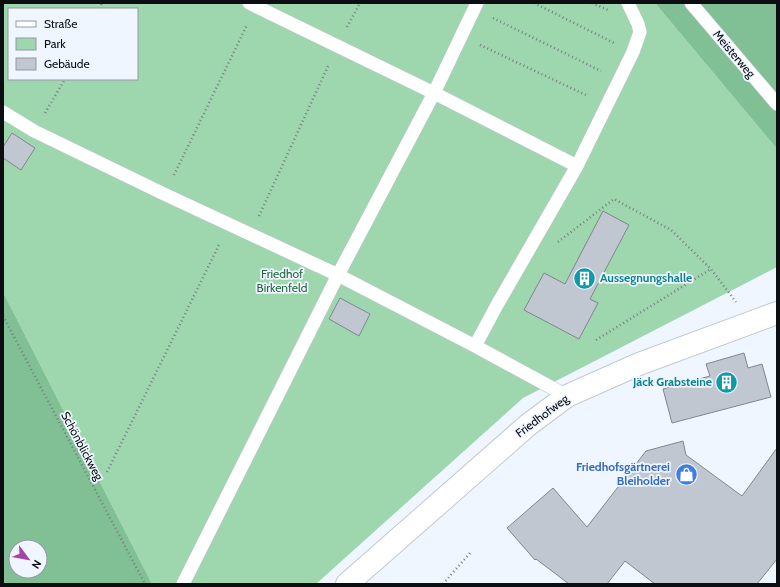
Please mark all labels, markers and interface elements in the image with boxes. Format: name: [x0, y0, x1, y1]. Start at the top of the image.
legend: [8, 8, 138, 80]
text: Straße: [44, 16, 77, 31]
street label: Meisterweg: [710, 27, 759, 81]
text: Park: [44, 36, 66, 51]
text: Gebäude: [44, 56, 90, 71]
building icon: Aussegnungshalle: [571, 265, 597, 291]
park label: Friedhof Birkenfeld: [257, 266, 307, 295]
place label: Aussegnungshalle: [600, 270, 692, 285]
building icon: Jäck Grabsteine: [714, 369, 740, 395]
place label: Jäck Grabsteine: [632, 374, 712, 389]
street label: Friedhofweg: [512, 390, 572, 440]
street label: Schönblickweg: [58, 409, 107, 484]
place label: Friedhofsgärtnerei Bleiholder: [576, 459, 670, 488]
shop icon: Friedhofsgärtnerei Bleiholder: [673, 461, 699, 487]
north arrow: [8, 539, 48, 579]
text: N: [28, 557, 44, 571]

